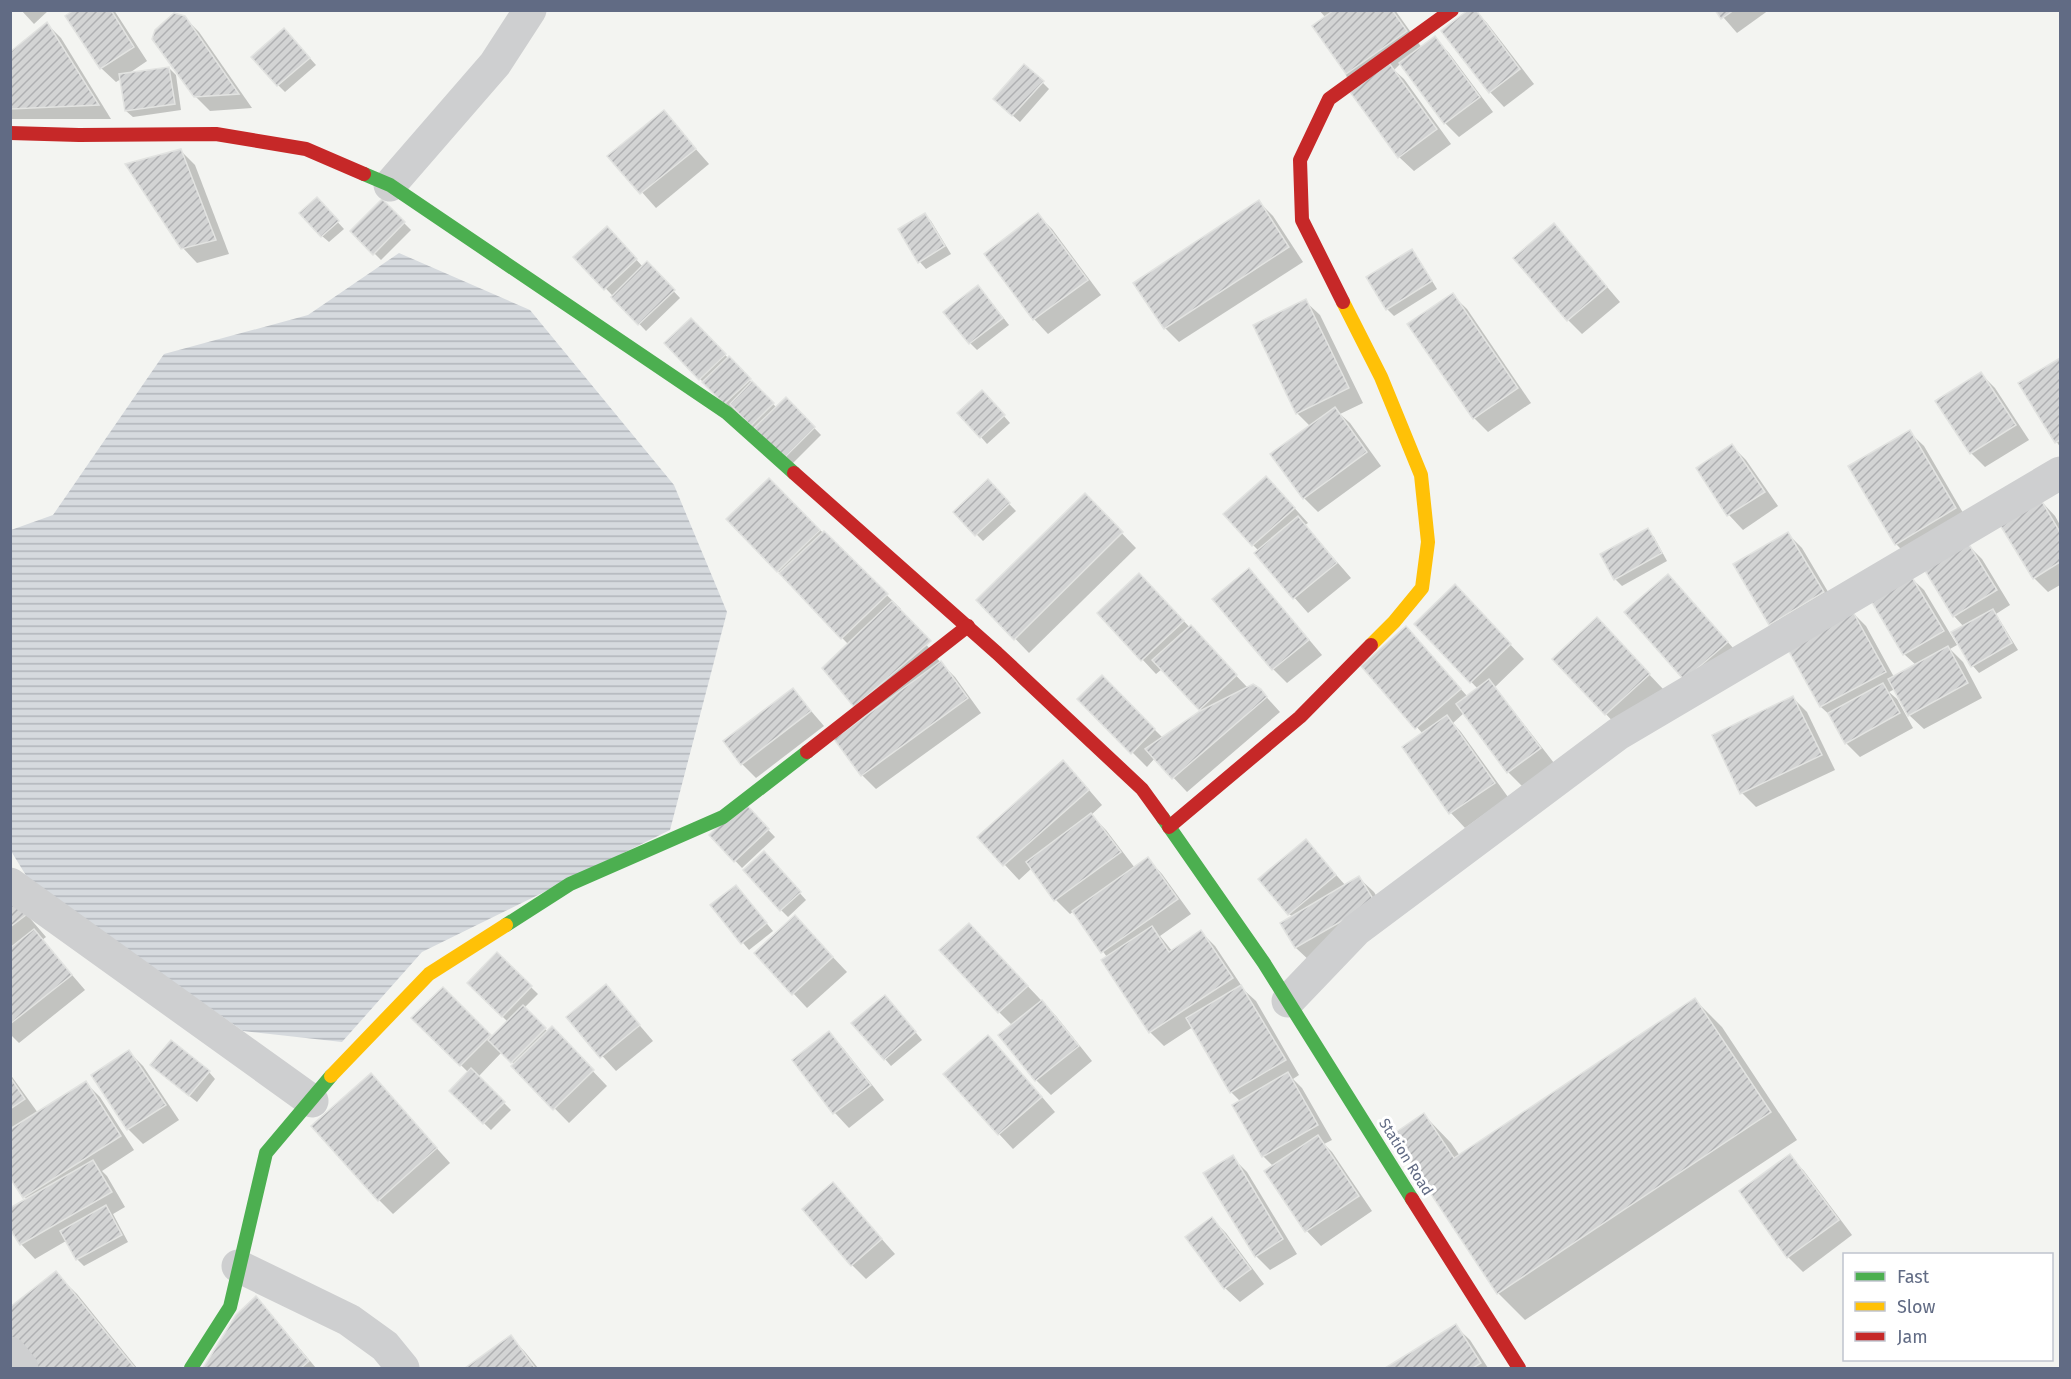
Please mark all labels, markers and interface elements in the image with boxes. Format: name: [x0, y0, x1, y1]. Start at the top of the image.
street label: Station Road: [1375, 1115, 1437, 1199]
legend: [1843, 1253, 2053, 1361]
text: Fast: [1897, 1266, 1930, 1288]
text: Slow: [1897, 1296, 1936, 1318]
text: Jam: [1897, 1326, 1928, 1348]

